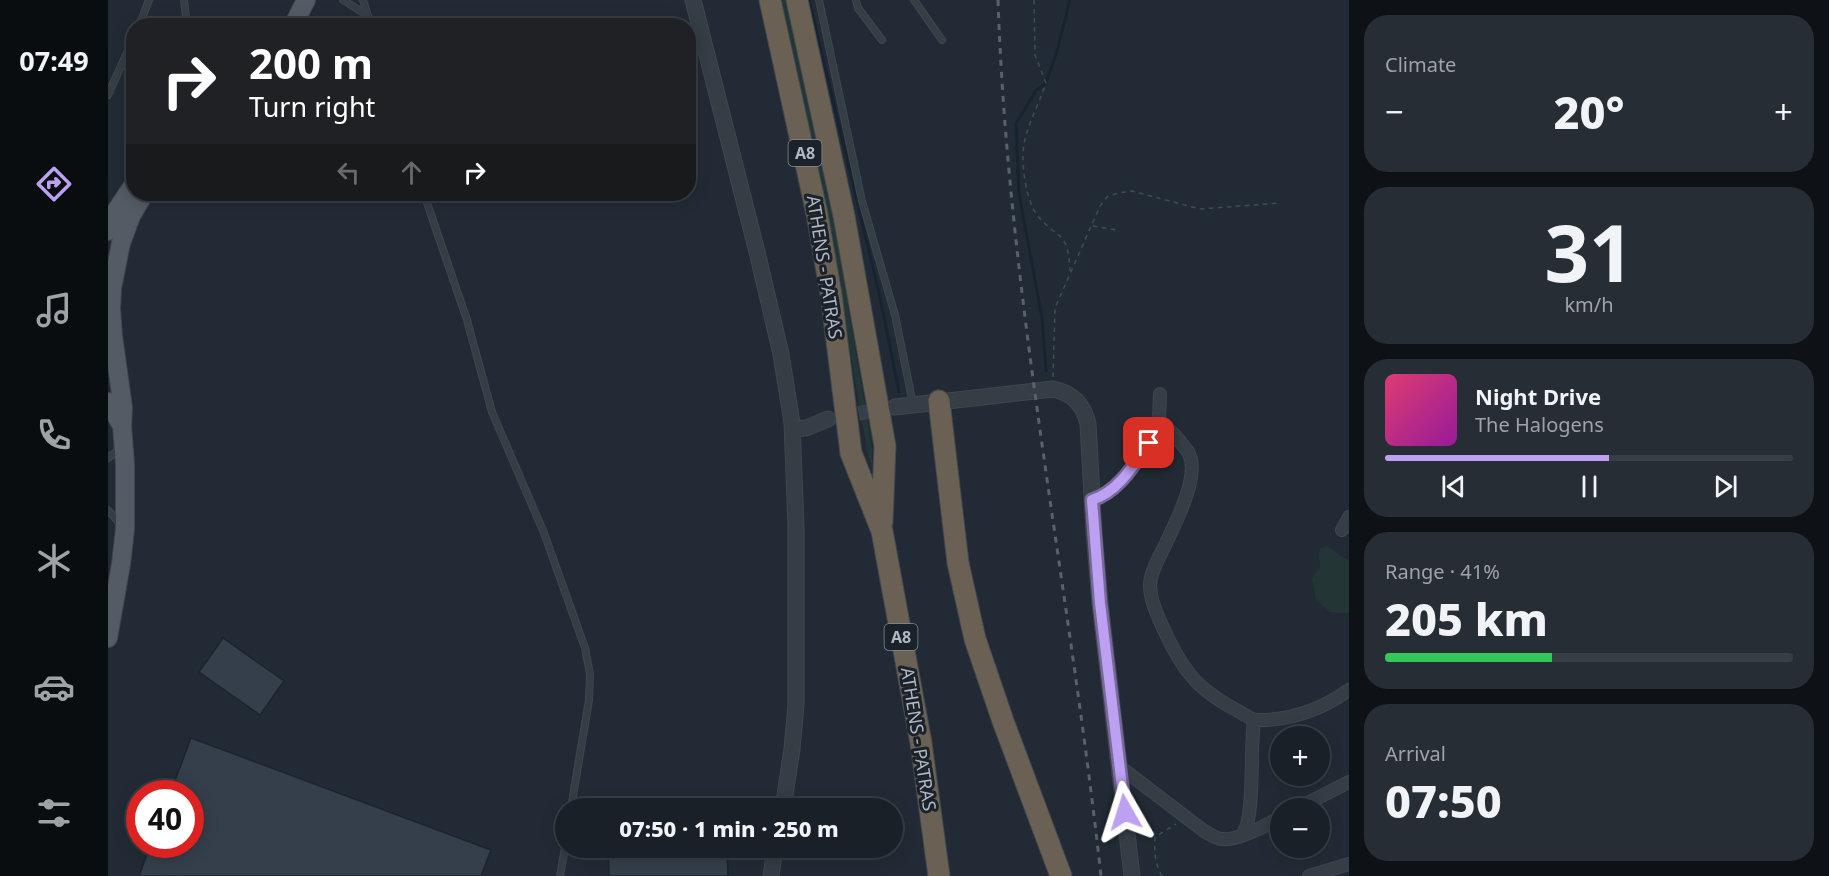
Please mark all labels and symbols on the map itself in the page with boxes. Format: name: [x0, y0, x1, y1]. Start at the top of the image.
road number: Α8: [788, 140, 822, 166]
street label: ATHENS - PATRAS: [802, 193, 848, 341]
pin: [1123, 417, 1174, 468]
road number: Α8: [884, 624, 918, 650]
street label: ATHENS - PATRAS: [896, 665, 942, 813]
speed limit sign: 40: [126, 780, 204, 858]
position arrow: [1093, 780, 1157, 844]

